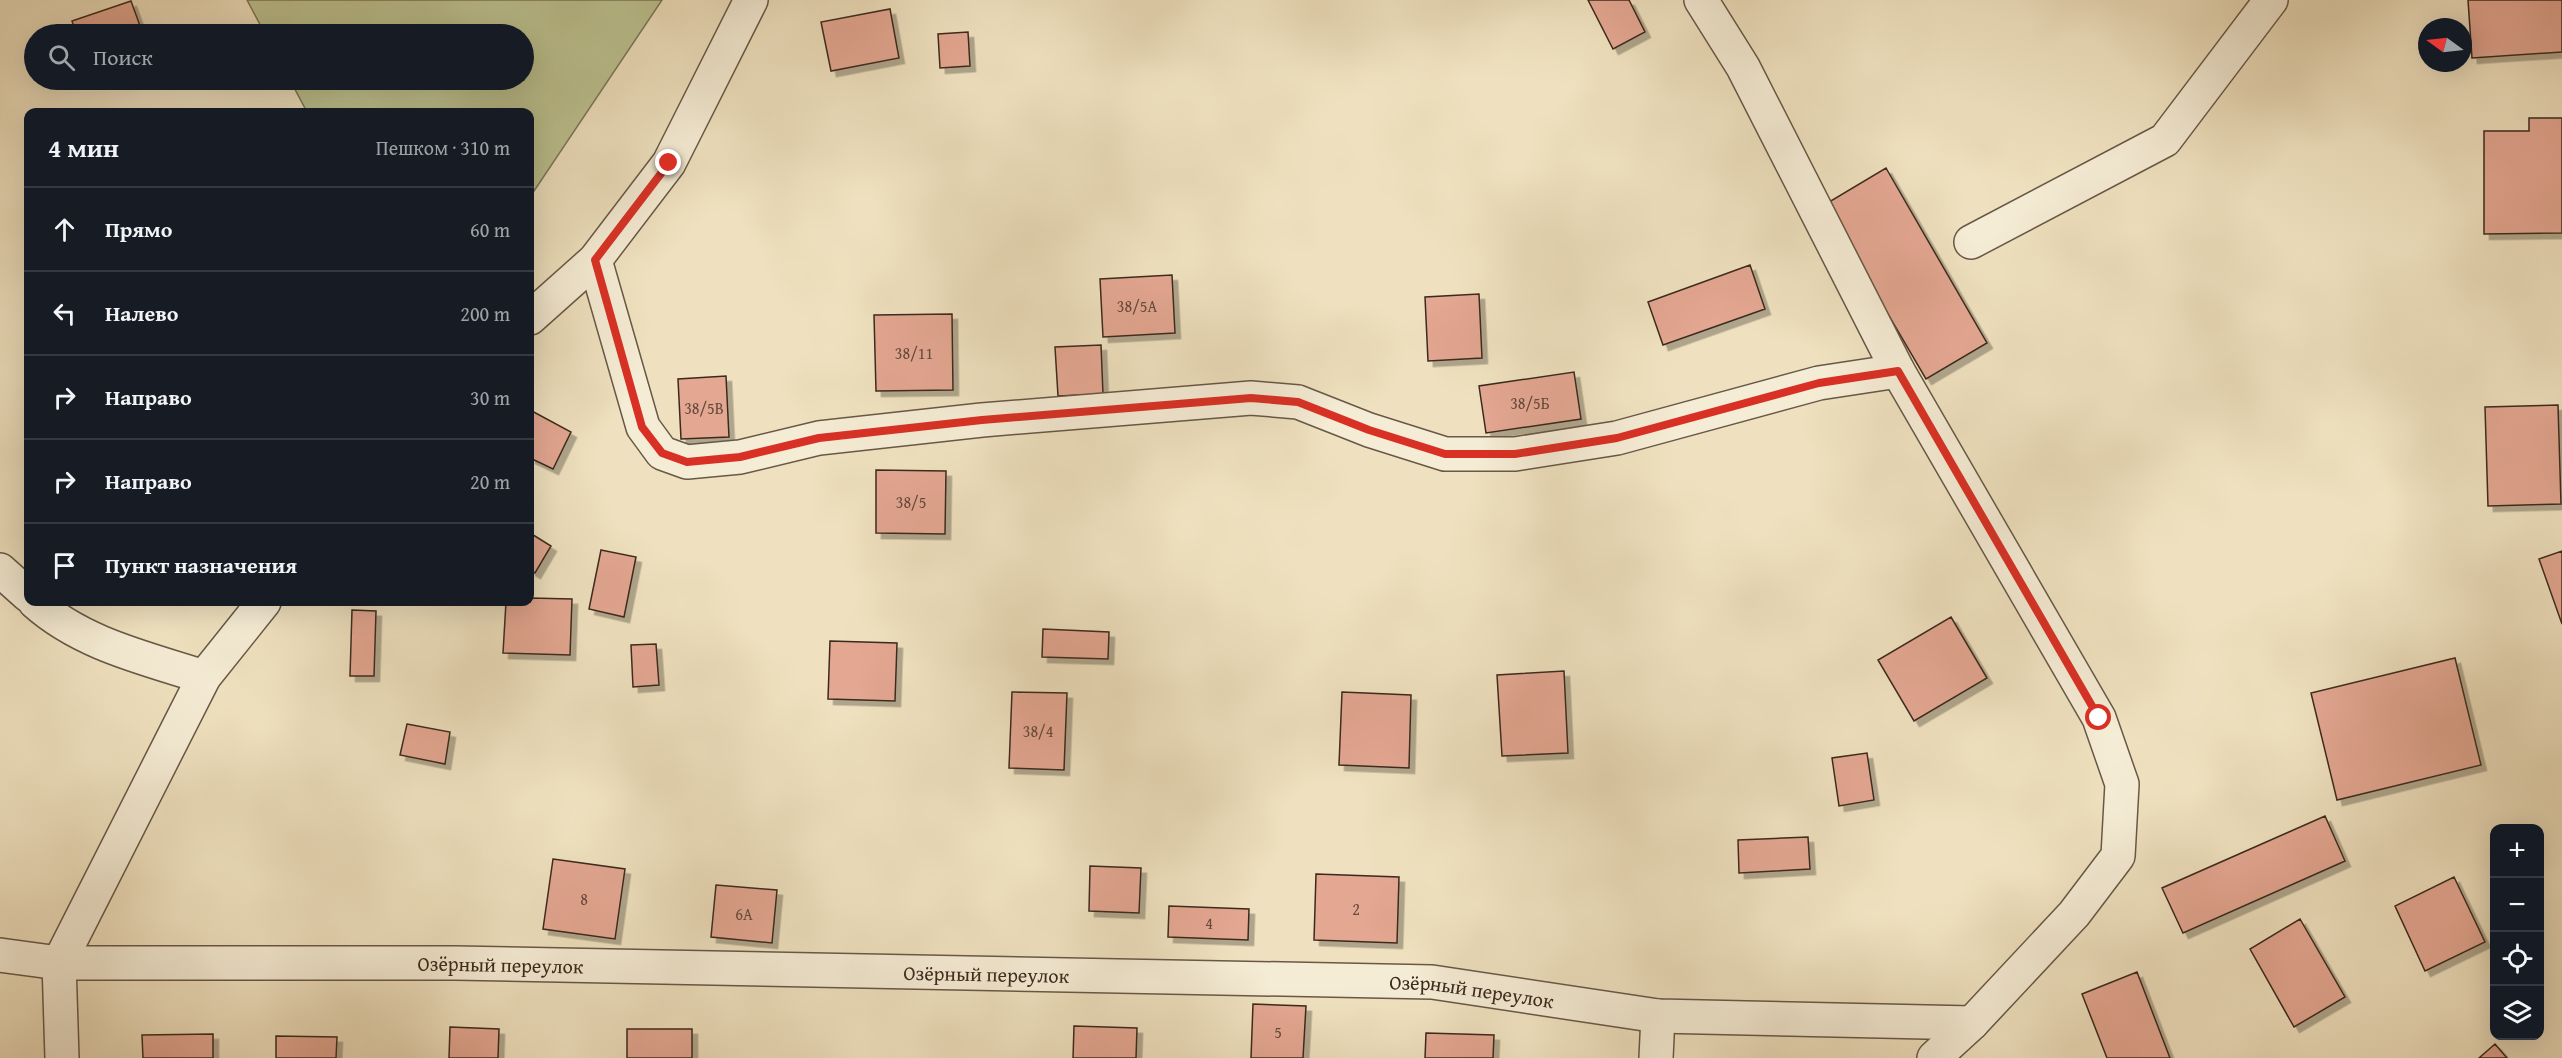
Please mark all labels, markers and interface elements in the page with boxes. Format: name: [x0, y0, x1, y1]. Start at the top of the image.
north arrow: [2418, 18, 2472, 72]
search box: [24, 24, 534, 90]
icon: search: [45, 41, 78, 74]
text: Поиск: [93, 41, 153, 73]
text: 4 мин: [48, 128, 119, 167]
text: Пешком · 310 m: [376, 133, 510, 162]
route end: [655, 149, 681, 175]
icon: ahead: [48, 213, 81, 246]
text: Прямо: [105, 213, 172, 245]
text: 60 m: [470, 215, 510, 244]
house number: 38/5А: [1117, 294, 1157, 318]
icon: left: [48, 297, 81, 330]
text: Налево: [105, 297, 178, 329]
text: 200 m: [460, 299, 510, 328]
house number: 38/11: [895, 341, 933, 365]
icon: right: [48, 381, 81, 414]
text: Направо: [105, 381, 192, 413]
text: 30 m: [470, 383, 510, 412]
house number: 38/5Б: [1510, 391, 1550, 415]
house number: 38/5В: [684, 396, 724, 420]
icon: right: [48, 465, 81, 498]
text: Направо: [105, 465, 192, 497]
text: 20 m: [470, 467, 510, 496]
house number: 38/5: [896, 490, 926, 514]
icon: arrive: [48, 549, 81, 582]
text: Пункт назначения: [105, 549, 297, 581]
route start: [2085, 704, 2111, 730]
house number: 38/4: [1023, 719, 1054, 743]
map controls: [2490, 824, 2544, 1040]
button: +: [2490, 824, 2544, 878]
button: −: [2490, 878, 2544, 932]
house number: 8: [580, 887, 588, 911]
house number: 2: [1352, 897, 1360, 921]
house number: 6А: [735, 902, 753, 926]
house number: 4: [1205, 911, 1213, 935]
button: locate: [2490, 932, 2544, 986]
street label: Озёрный переулок: [418, 949, 584, 980]
street label: Озёрный переулок: [903, 957, 1070, 989]
street label: Озёрный переулок: [1389, 967, 1556, 1015]
button: layers: [2490, 986, 2544, 1040]
house number: 5: [1274, 1020, 1282, 1044]

